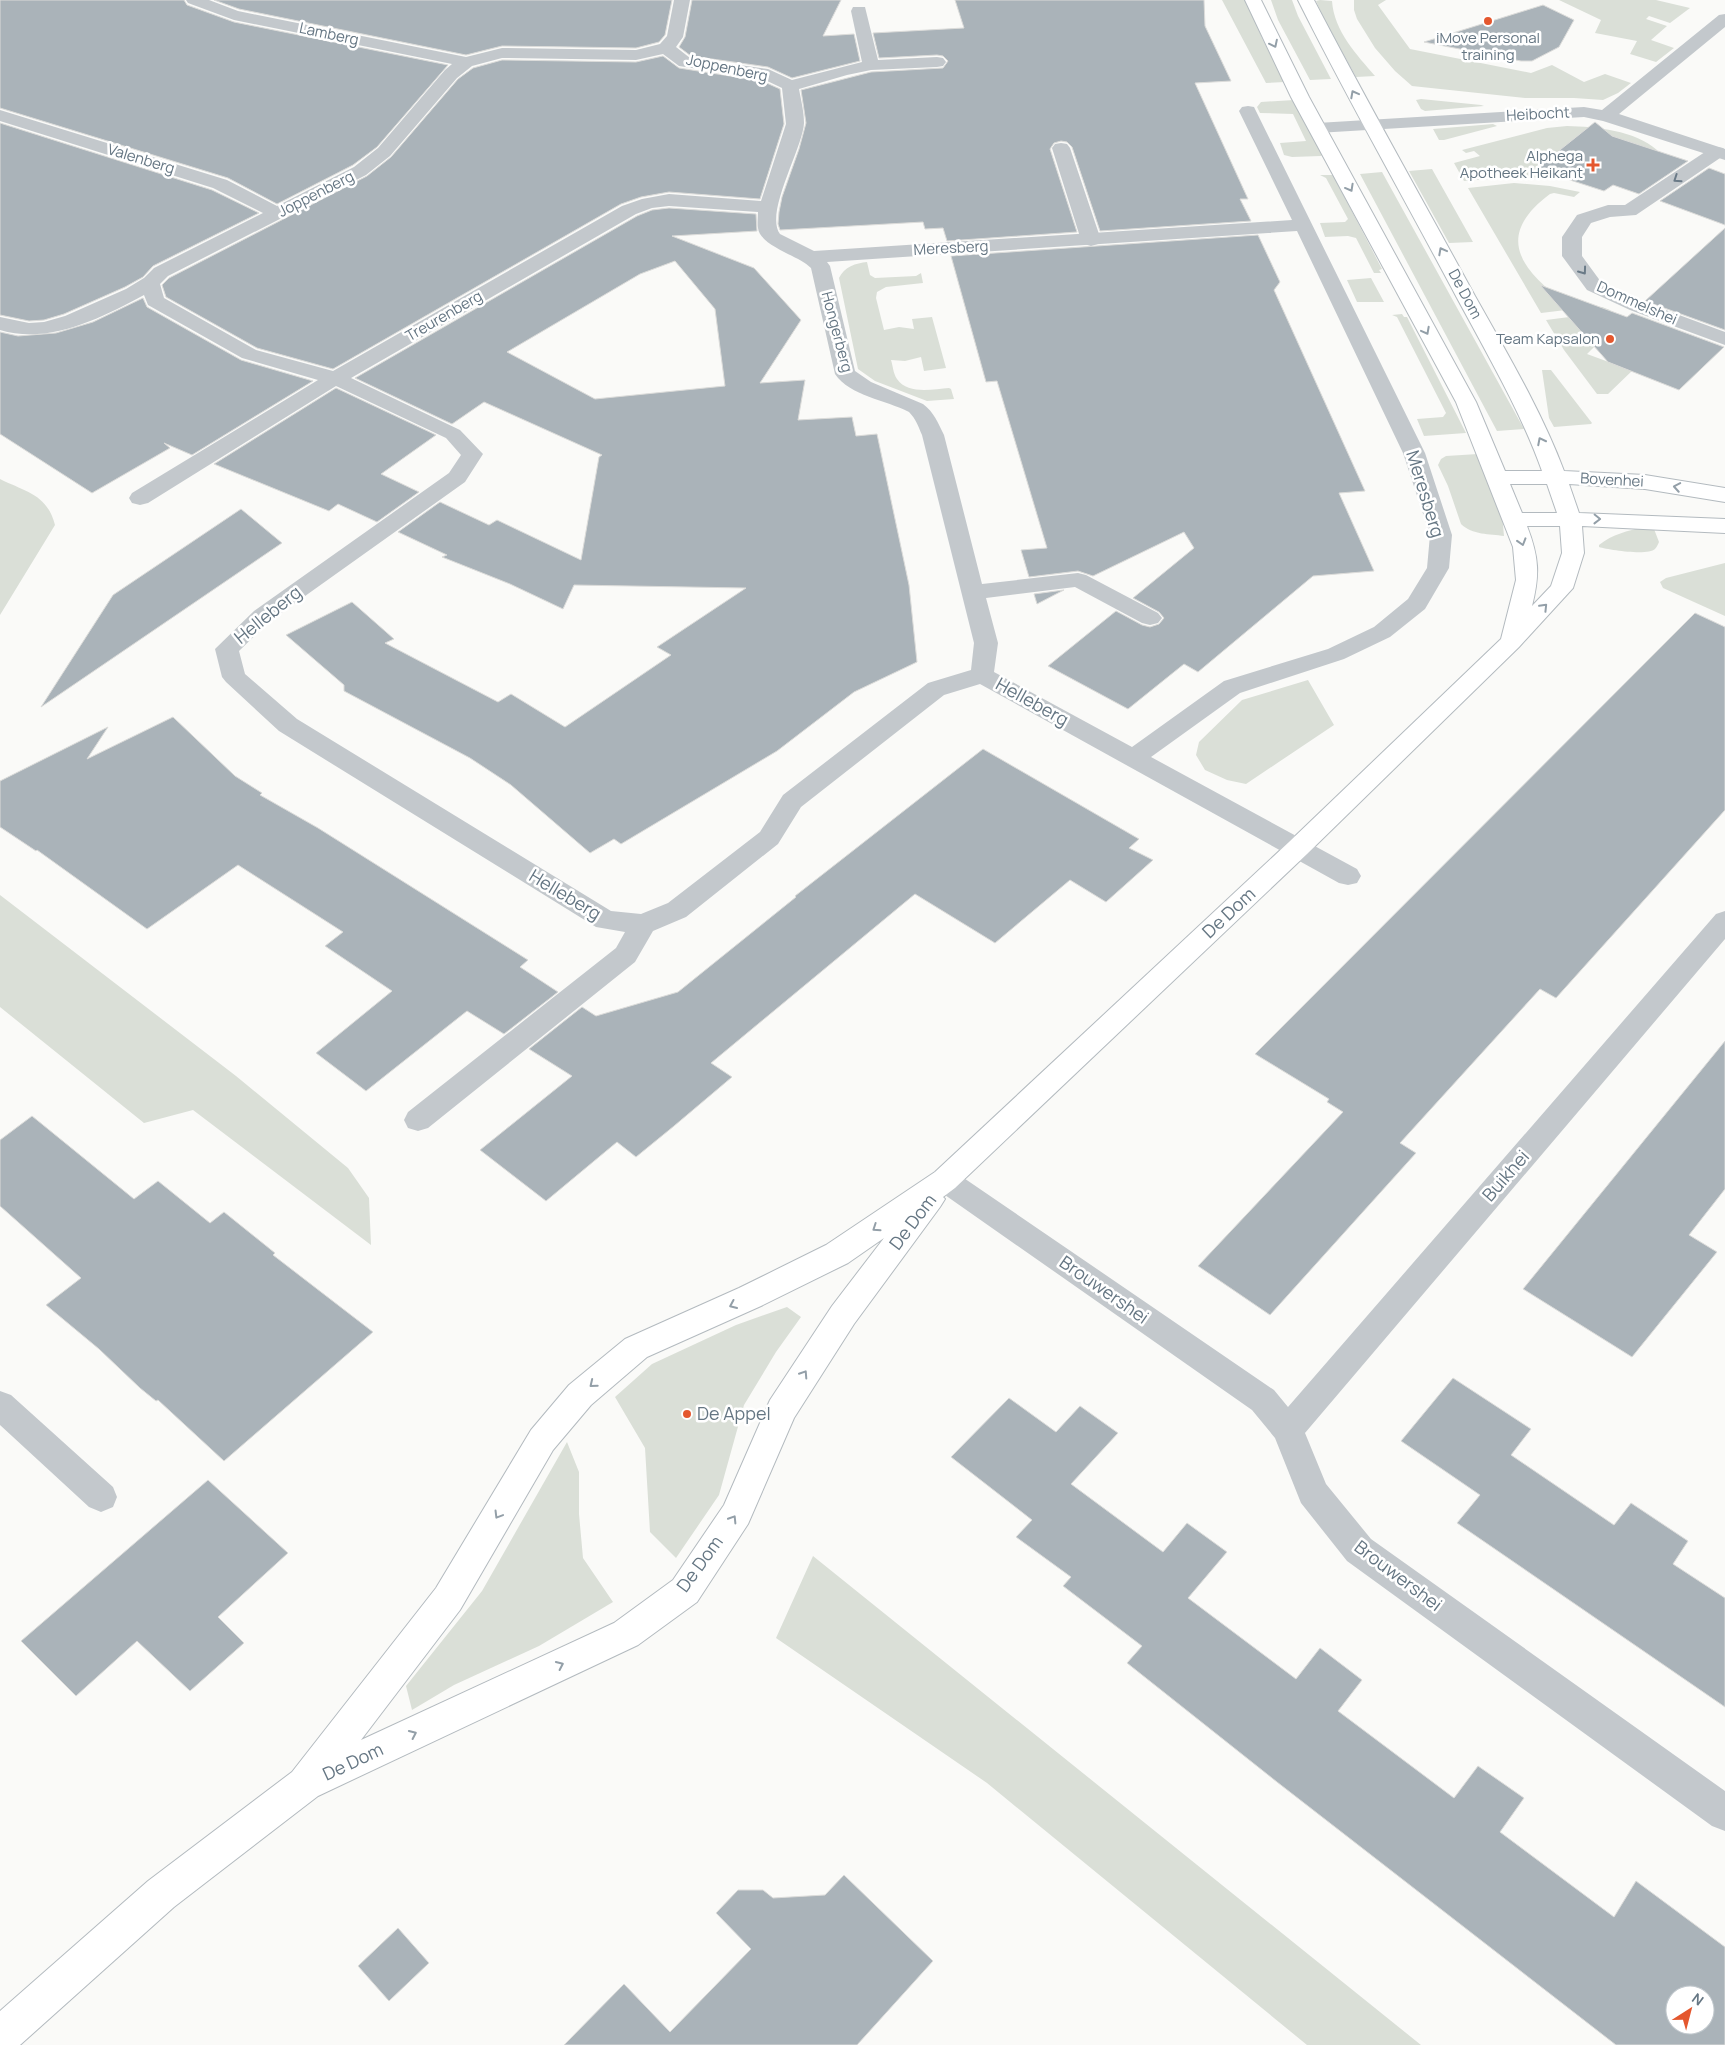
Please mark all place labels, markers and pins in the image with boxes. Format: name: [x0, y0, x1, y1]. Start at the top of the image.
marker: iMove Personal training: [1482, 15, 1494, 27]
place label: iMove Personal training: [1436, 27, 1540, 65]
place label: Alphega Apotheek Heikant: [1460, 145, 1583, 183]
marker: Alphega Apotheek Heikant: [1587, 159, 1599, 171]
place label: Team Kapsalon: [1496, 328, 1600, 349]
marker: Team Kapsalon: [1604, 333, 1616, 345]
place label: De Appel: [697, 1401, 771, 1425]
marker: De Appel: [681, 1408, 693, 1420]

